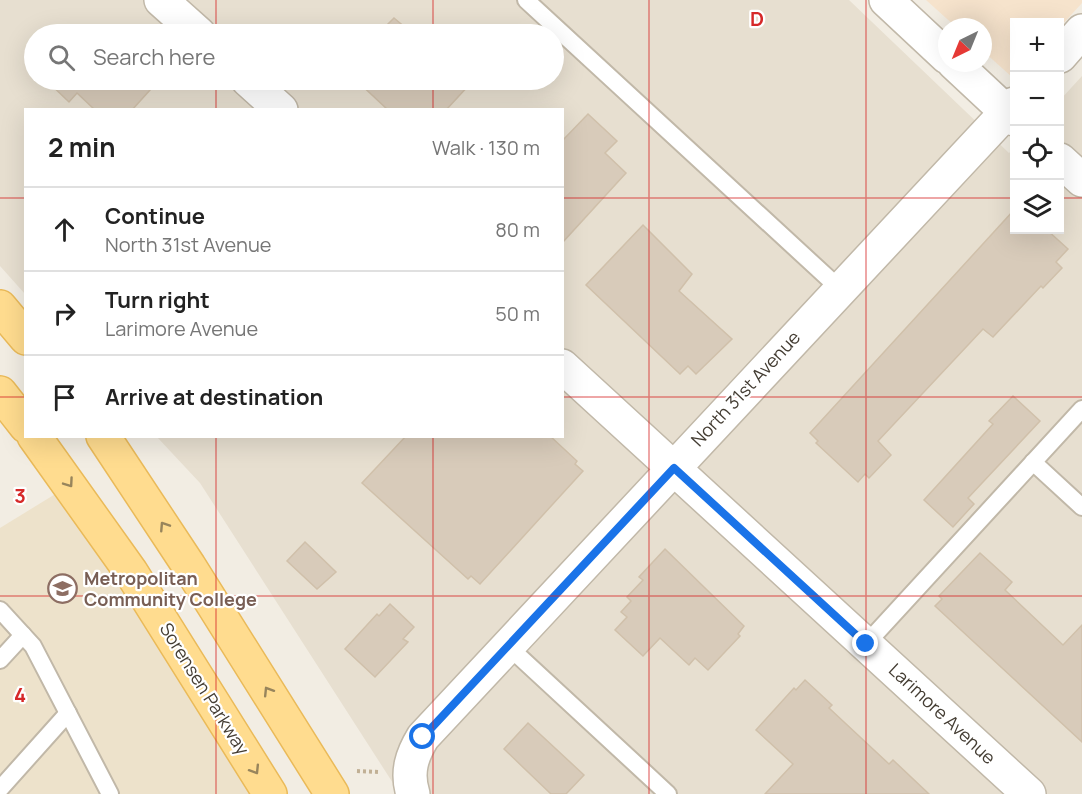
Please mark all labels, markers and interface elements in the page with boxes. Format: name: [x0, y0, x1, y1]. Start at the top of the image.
text: D: [750, 5, 764, 32]
north arrow: [938, 18, 992, 72]
map controls: [1010, 18, 1064, 234]
button: +: [1010, 18, 1064, 72]
search box: [24, 24, 564, 90]
icon: search: [45, 41, 78, 74]
text: Search here: [93, 42, 215, 72]
button: −: [1010, 72, 1064, 126]
button: locate: [1010, 126, 1064, 180]
text: 2 min: [48, 129, 116, 165]
text: Walk · 130 m: [432, 134, 540, 161]
button: layers: [1010, 180, 1064, 234]
text: Continue: [105, 201, 205, 231]
icon: ahead: [48, 213, 81, 246]
text: 80 m: [495, 216, 540, 243]
text: North 31st Avenue: [105, 231, 271, 258]
text: Turn right: [105, 285, 210, 315]
icon: right: [48, 297, 81, 330]
text: 50 m: [495, 300, 540, 327]
text: Larimore Avenue: [105, 315, 258, 342]
street label: North 31st Avenue: [685, 325, 805, 451]
icon: arrive: [48, 381, 81, 414]
text: Arrive at destination: [105, 382, 323, 412]
one-way arrow: [62, 477, 73, 488]
text: 3: [14, 482, 26, 509]
one-way arrow: [159, 522, 171, 532]
place label: Metropolitan Community College: [84, 566, 257, 611]
school or university icon: Metropolitan Community College: [47, 573, 79, 605]
street label: Sorensen Parkway: [155, 618, 255, 759]
route end: [852, 630, 878, 656]
street label: Larimore Avenue: [884, 658, 1001, 769]
text: 4: [14, 681, 26, 708]
one-way arrow: [264, 687, 276, 697]
route start: [409, 723, 435, 749]
one-way arrow: [247, 764, 259, 774]

